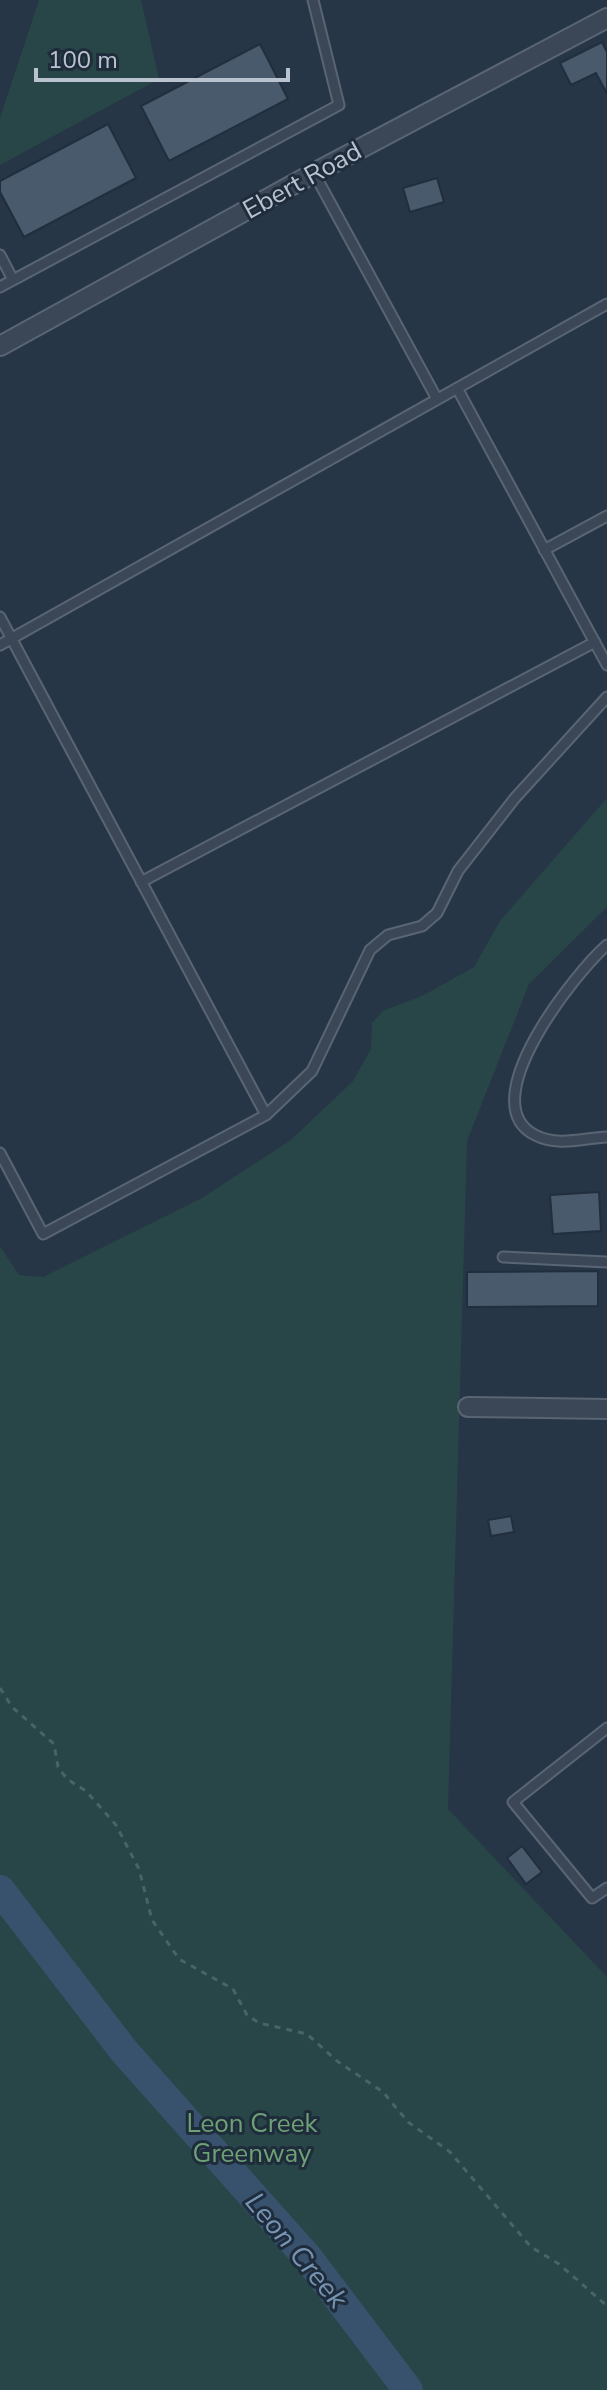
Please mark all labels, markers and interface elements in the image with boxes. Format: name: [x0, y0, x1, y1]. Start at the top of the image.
scale bar: [36, 32, 288, 82]
text: 100 m: [48, 44, 118, 76]
street label: Ebert Road: [237, 134, 368, 227]
park label: Leon Creek Greenway: [186, 2106, 319, 2171]
water label: Leon Creek: [236, 2184, 357, 2318]

